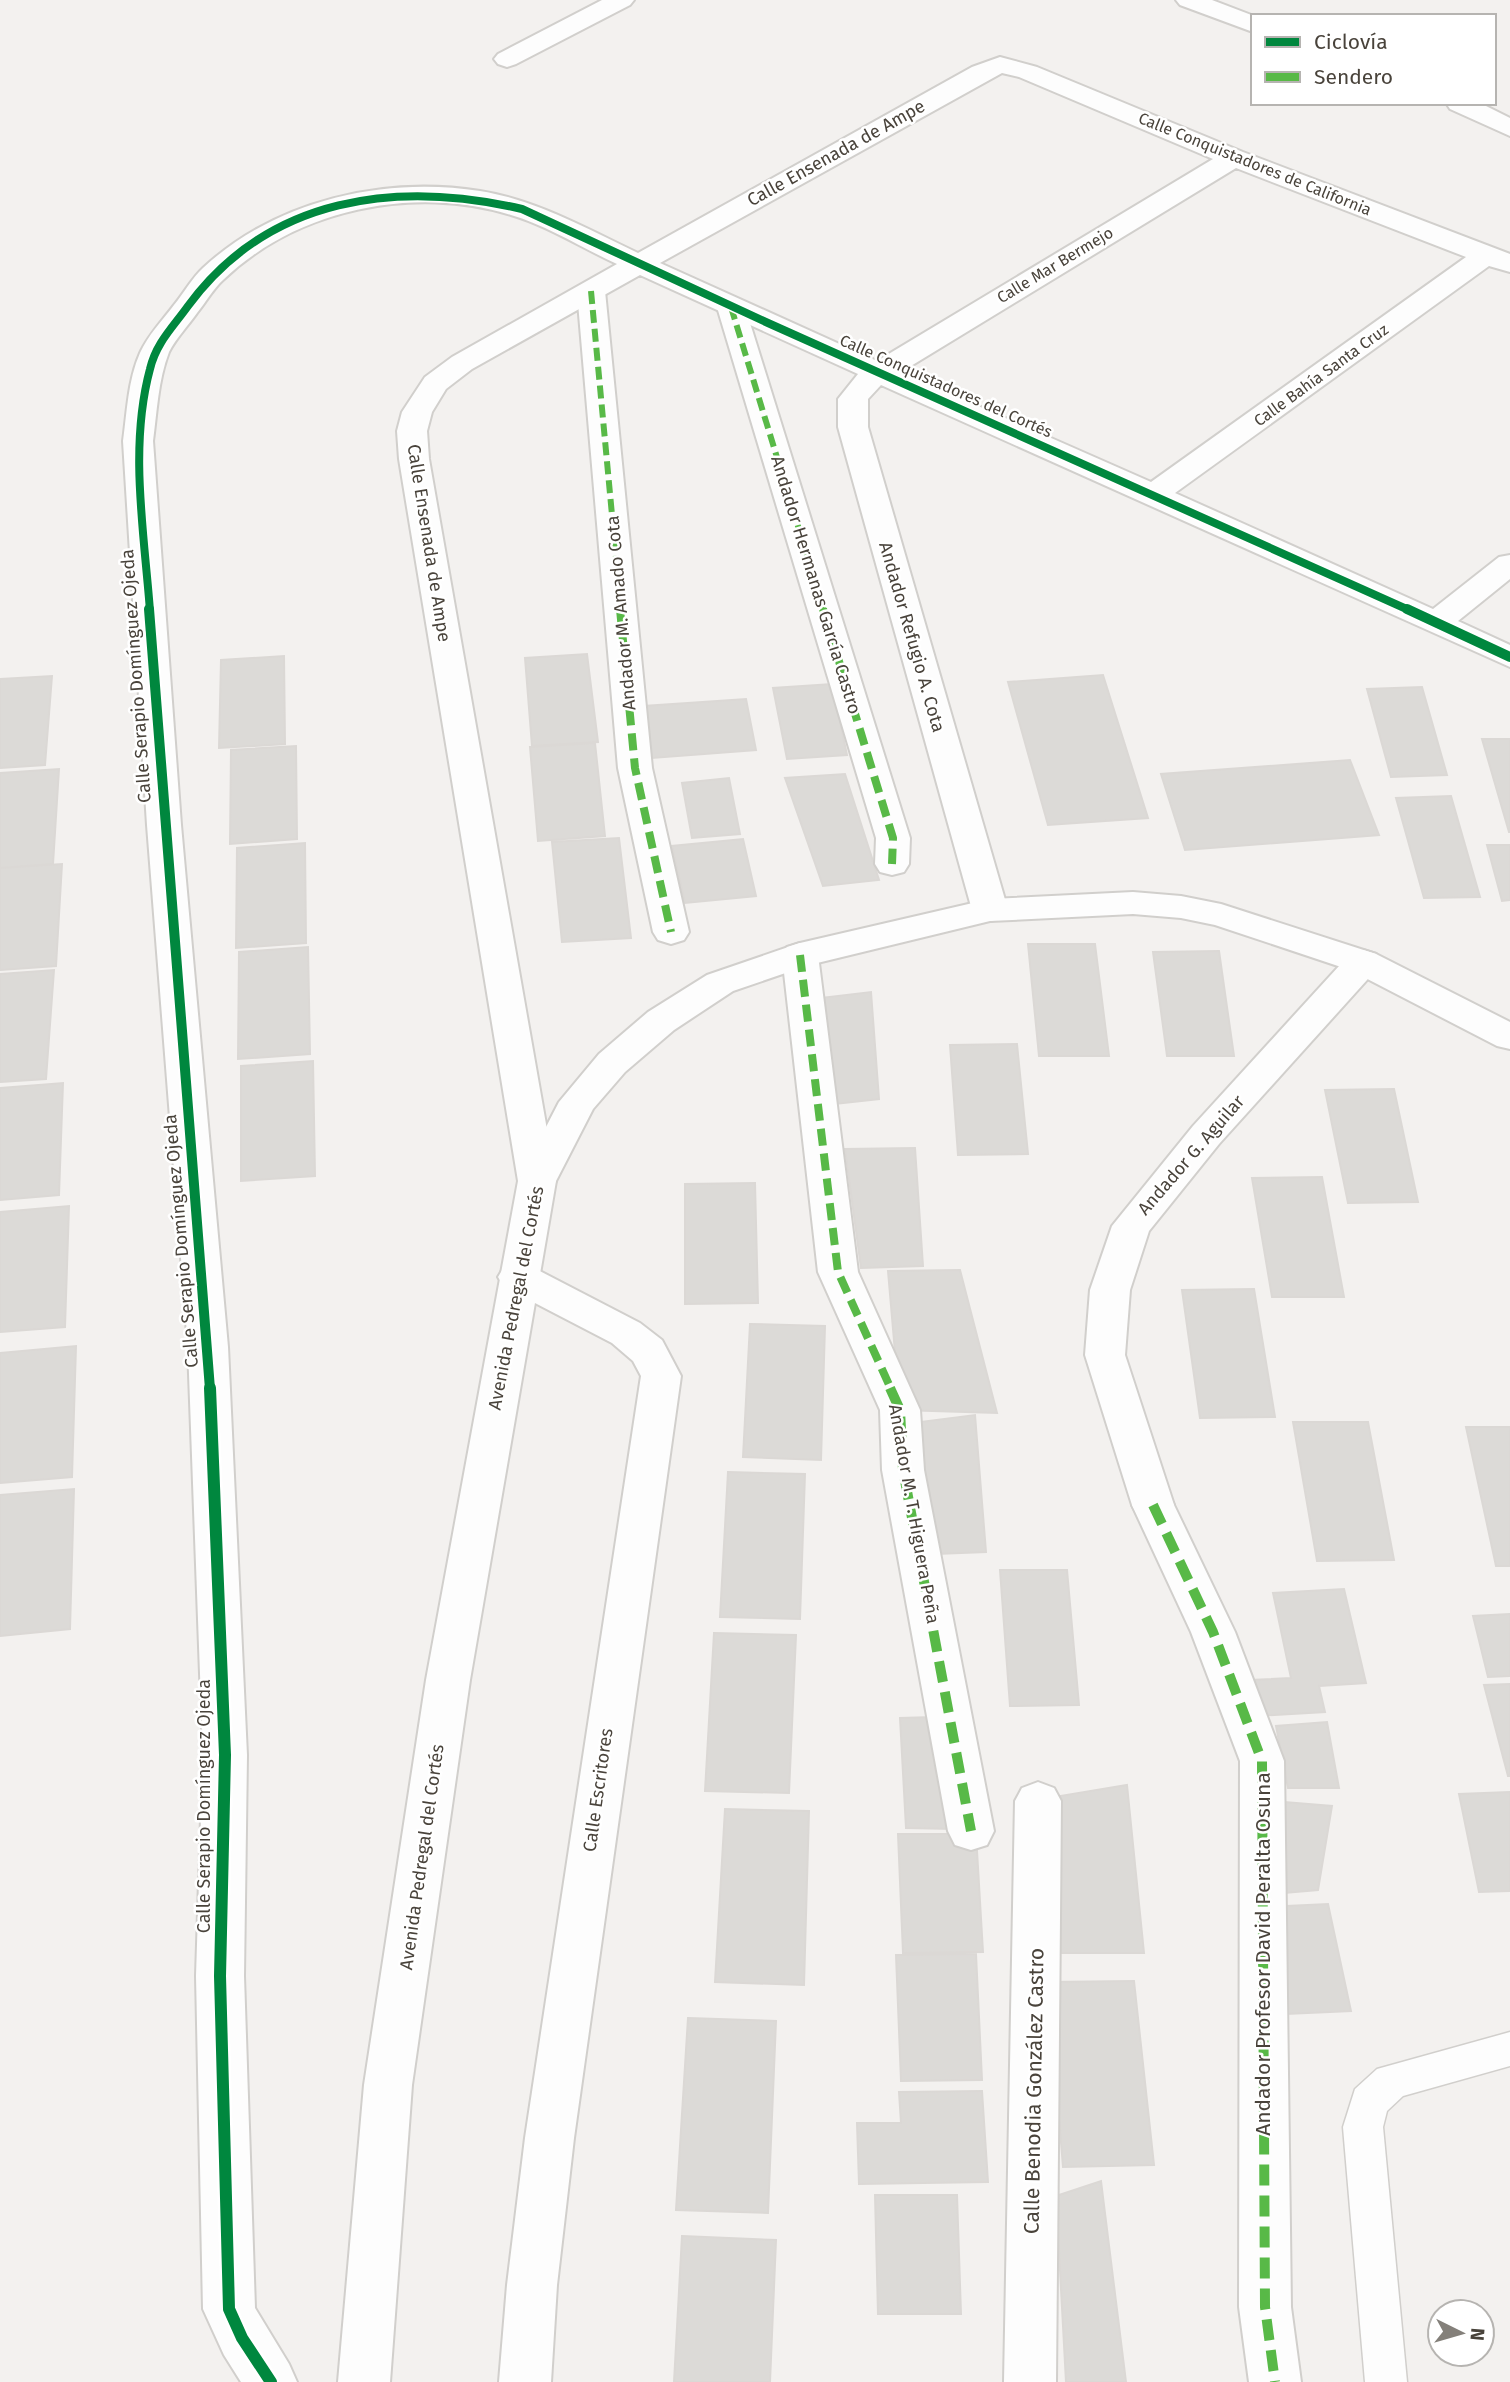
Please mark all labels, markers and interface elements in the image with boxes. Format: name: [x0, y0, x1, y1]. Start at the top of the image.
legend: [1251, 14, 1496, 105]
text: Ciclovía: [1314, 29, 1388, 55]
text: Sendero: [1314, 64, 1393, 90]
street label: Calle Ensenada de Ampe: [743, 95, 929, 211]
street label: Calle Conquistadores de California: [1136, 108, 1374, 220]
street label: Calle Mar Bermejo: [994, 223, 1116, 307]
street label: Calle Bahía Santa Cruz: [1250, 320, 1392, 430]
street label: Calle Conquistadores del Cortés: [837, 330, 1055, 442]
street label: Calle Ensenada de Ampe: [402, 443, 456, 643]
street label: Andador Hermanas García Castro: [766, 453, 866, 717]
street label: Andador M. Amado Cota: [602, 515, 640, 711]
street label: Andador Refugio A. Cota: [874, 539, 950, 735]
street label: Calle Serapio Domínguez Ojeda: [116, 548, 156, 804]
street label: Andador G. Aguilar: [1133, 1090, 1249, 1220]
street label: Calle Serapio Domínguez Ojeda: [159, 1113, 203, 1369]
street label: Avenida Pedregal del Cortés: [483, 1184, 549, 1412]
street label: Andador M. T. Higuera Peña: [884, 1402, 944, 1626]
street label: Calle Serapio Domínguez Ojeda: [193, 1679, 215, 1933]
street label: Calle Escritores: [578, 1727, 618, 1853]
street label: Avenida Pedregal del Cortés: [395, 1743, 449, 1971]
street label: Andador Profesor David Peralta Osuna: [1250, 1772, 1276, 2136]
street label: Calle Benodia González Castro: [1019, 1948, 1049, 2234]
north arrow: [1426, 2298, 1496, 2368]
text: N: [1465, 2327, 1489, 2342]

